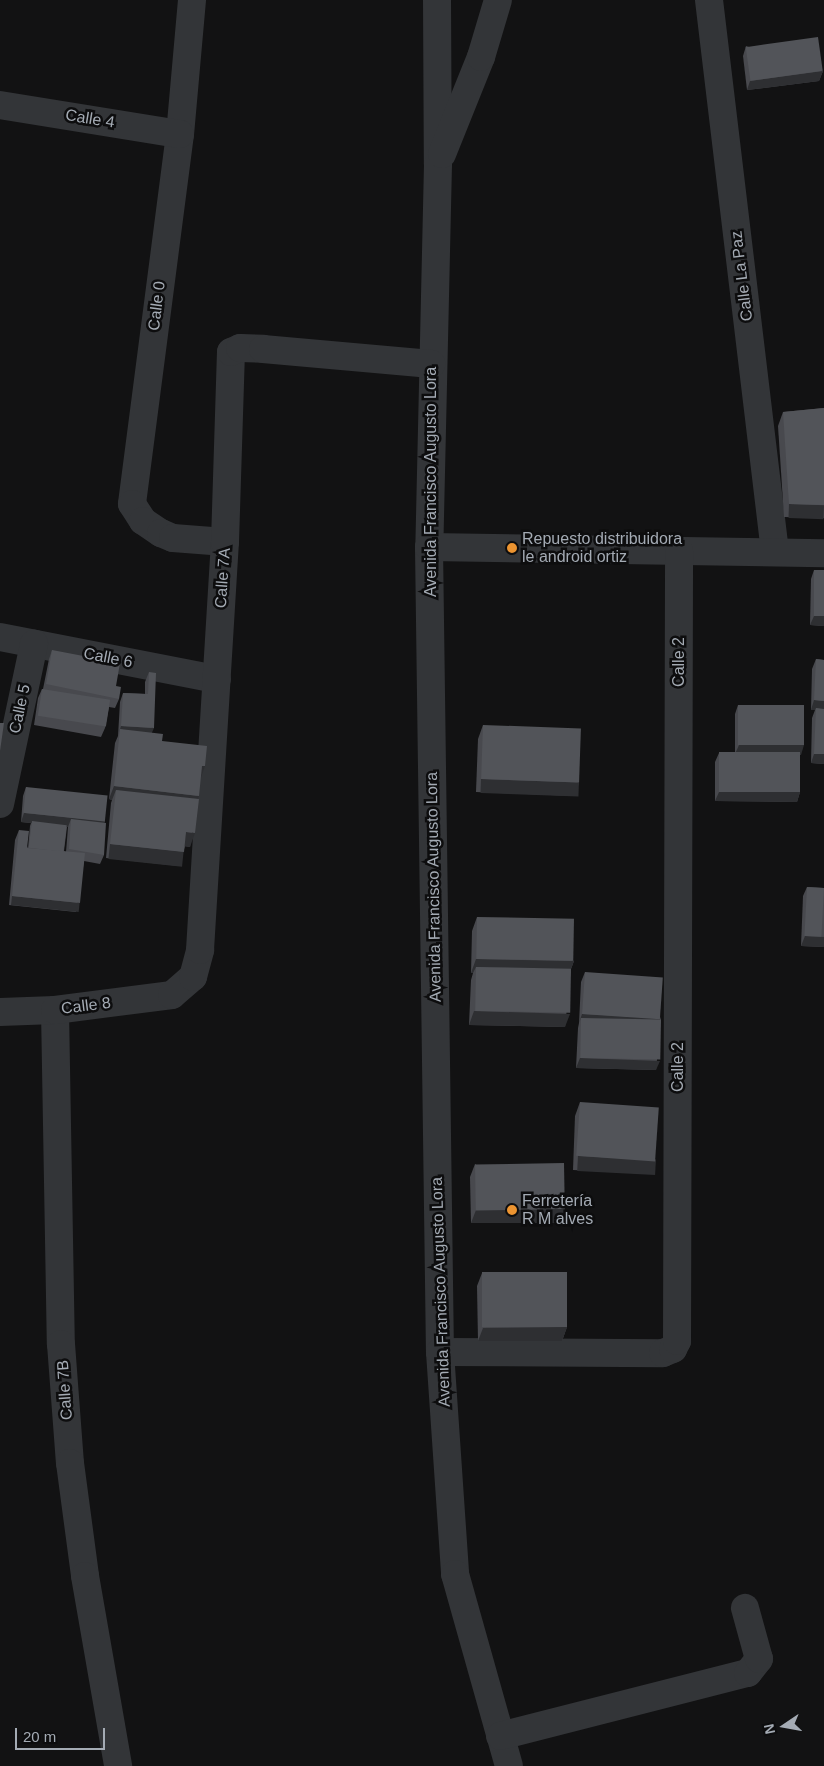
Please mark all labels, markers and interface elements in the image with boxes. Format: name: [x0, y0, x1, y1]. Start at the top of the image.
street label: Calle 4: [64, 106, 116, 132]
street label: Calle La Paz: [727, 230, 757, 322]
street label: Calle 0: [144, 280, 170, 332]
street label: Avenida Francisco Augusto Lora: [421, 367, 441, 597]
place label: Repuesto distribuidora le android ortiz: [522, 529, 682, 567]
marker: Repuesto distribuidora le android ortiz: [506, 542, 518, 554]
street label: Calle 7A: [211, 547, 235, 609]
street label: Calle 2: [669, 637, 689, 687]
street label: Calle 6: [82, 644, 134, 672]
street label: Calle 5: [5, 683, 35, 735]
street label: Avenida Francisco Augusto Lora: [422, 771, 446, 1003]
street label: Calle 8: [60, 993, 112, 1019]
street label: Calle 2: [668, 1042, 688, 1092]
street label: Avenida Francisco Augusto Lora: [427, 1176, 455, 1408]
place label: Ferretería R M alves: [522, 1191, 593, 1229]
marker: Ferretería R M alves: [506, 1204, 518, 1216]
street label: Calle 7B: [53, 1359, 77, 1421]
north arrow: [759, 1701, 809, 1751]
scale bar: [18, 1718, 108, 1750]
text: N: [760, 1723, 778, 1736]
text: 20 m: [23, 1728, 56, 1745]

